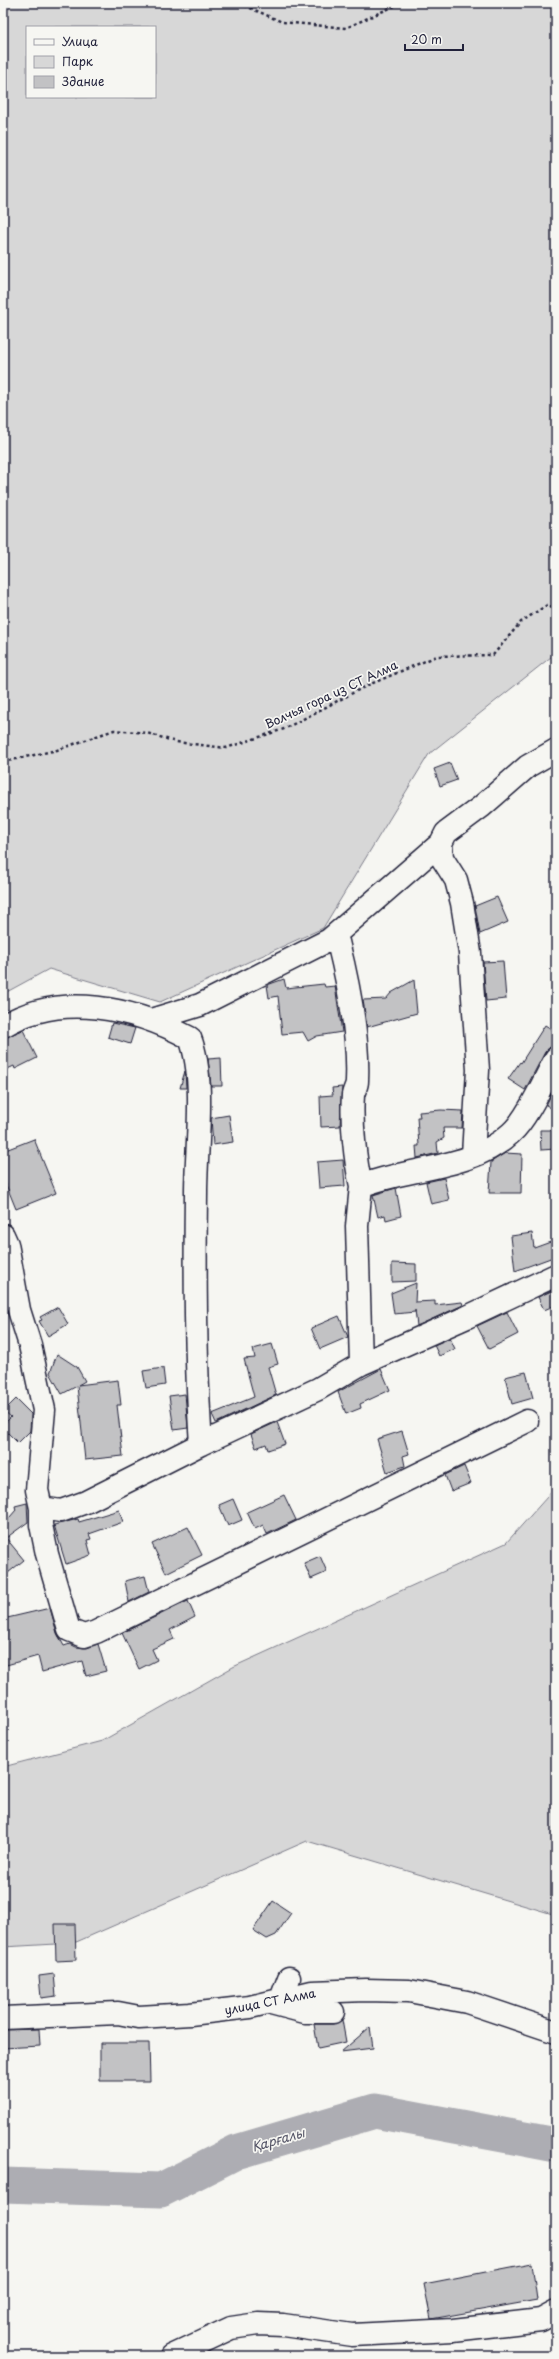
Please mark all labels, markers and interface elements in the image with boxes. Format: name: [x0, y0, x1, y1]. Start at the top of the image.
legend: [26, 26, 156, 98]
scale bar: [405, 26, 463, 52]
text: 20 m: [411, 30, 442, 48]
text: Улица: [62, 32, 98, 50]
text: Парк: [62, 52, 94, 70]
text: Здание: [62, 72, 104, 90]
street label: Волчья гора из СТ Алма: [262, 655, 401, 733]
street label: улица СТ Алма: [223, 1983, 318, 2019]
water label: Қарғалы: [249, 2122, 308, 2156]

